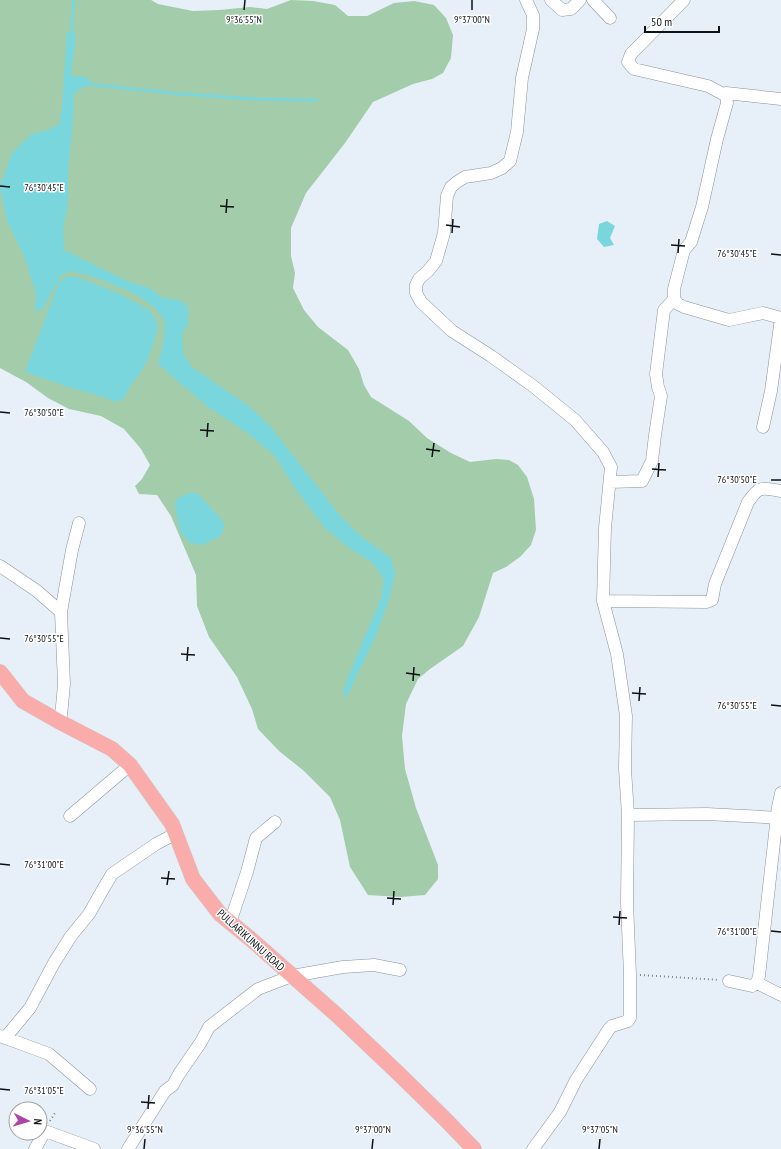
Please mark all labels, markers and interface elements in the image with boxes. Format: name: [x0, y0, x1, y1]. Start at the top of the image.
scale bar: [645, 8, 719, 34]
text: 9°36'55"N: [226, 13, 262, 26]
text: 9°37'00"N: [454, 13, 490, 26]
text: 50 m: [651, 14, 672, 29]
text: 76°30'45"E: [24, 181, 64, 194]
text: 76°30'45"E: [717, 247, 757, 260]
text: 76°30'50"E: [24, 406, 64, 419]
text: 76°30'50"E: [717, 473, 757, 486]
text: 76°30'55"E: [24, 632, 64, 645]
text: 76°30'55"E: [717, 699, 757, 712]
text: 76°31'00"E: [24, 858, 64, 871]
street label: PULLARIKUNNU ROAD: [214, 906, 288, 974]
text: 76°31'00"E: [717, 925, 757, 938]
text: 76°31'05"E: [24, 1084, 64, 1097]
north arrow: [8, 1101, 48, 1141]
text: N: [31, 1118, 45, 1125]
text: 9°36'55"N: [127, 1123, 163, 1136]
text: 9°37'00"N: [355, 1123, 391, 1136]
text: 9°37'05"N: [582, 1123, 618, 1136]

